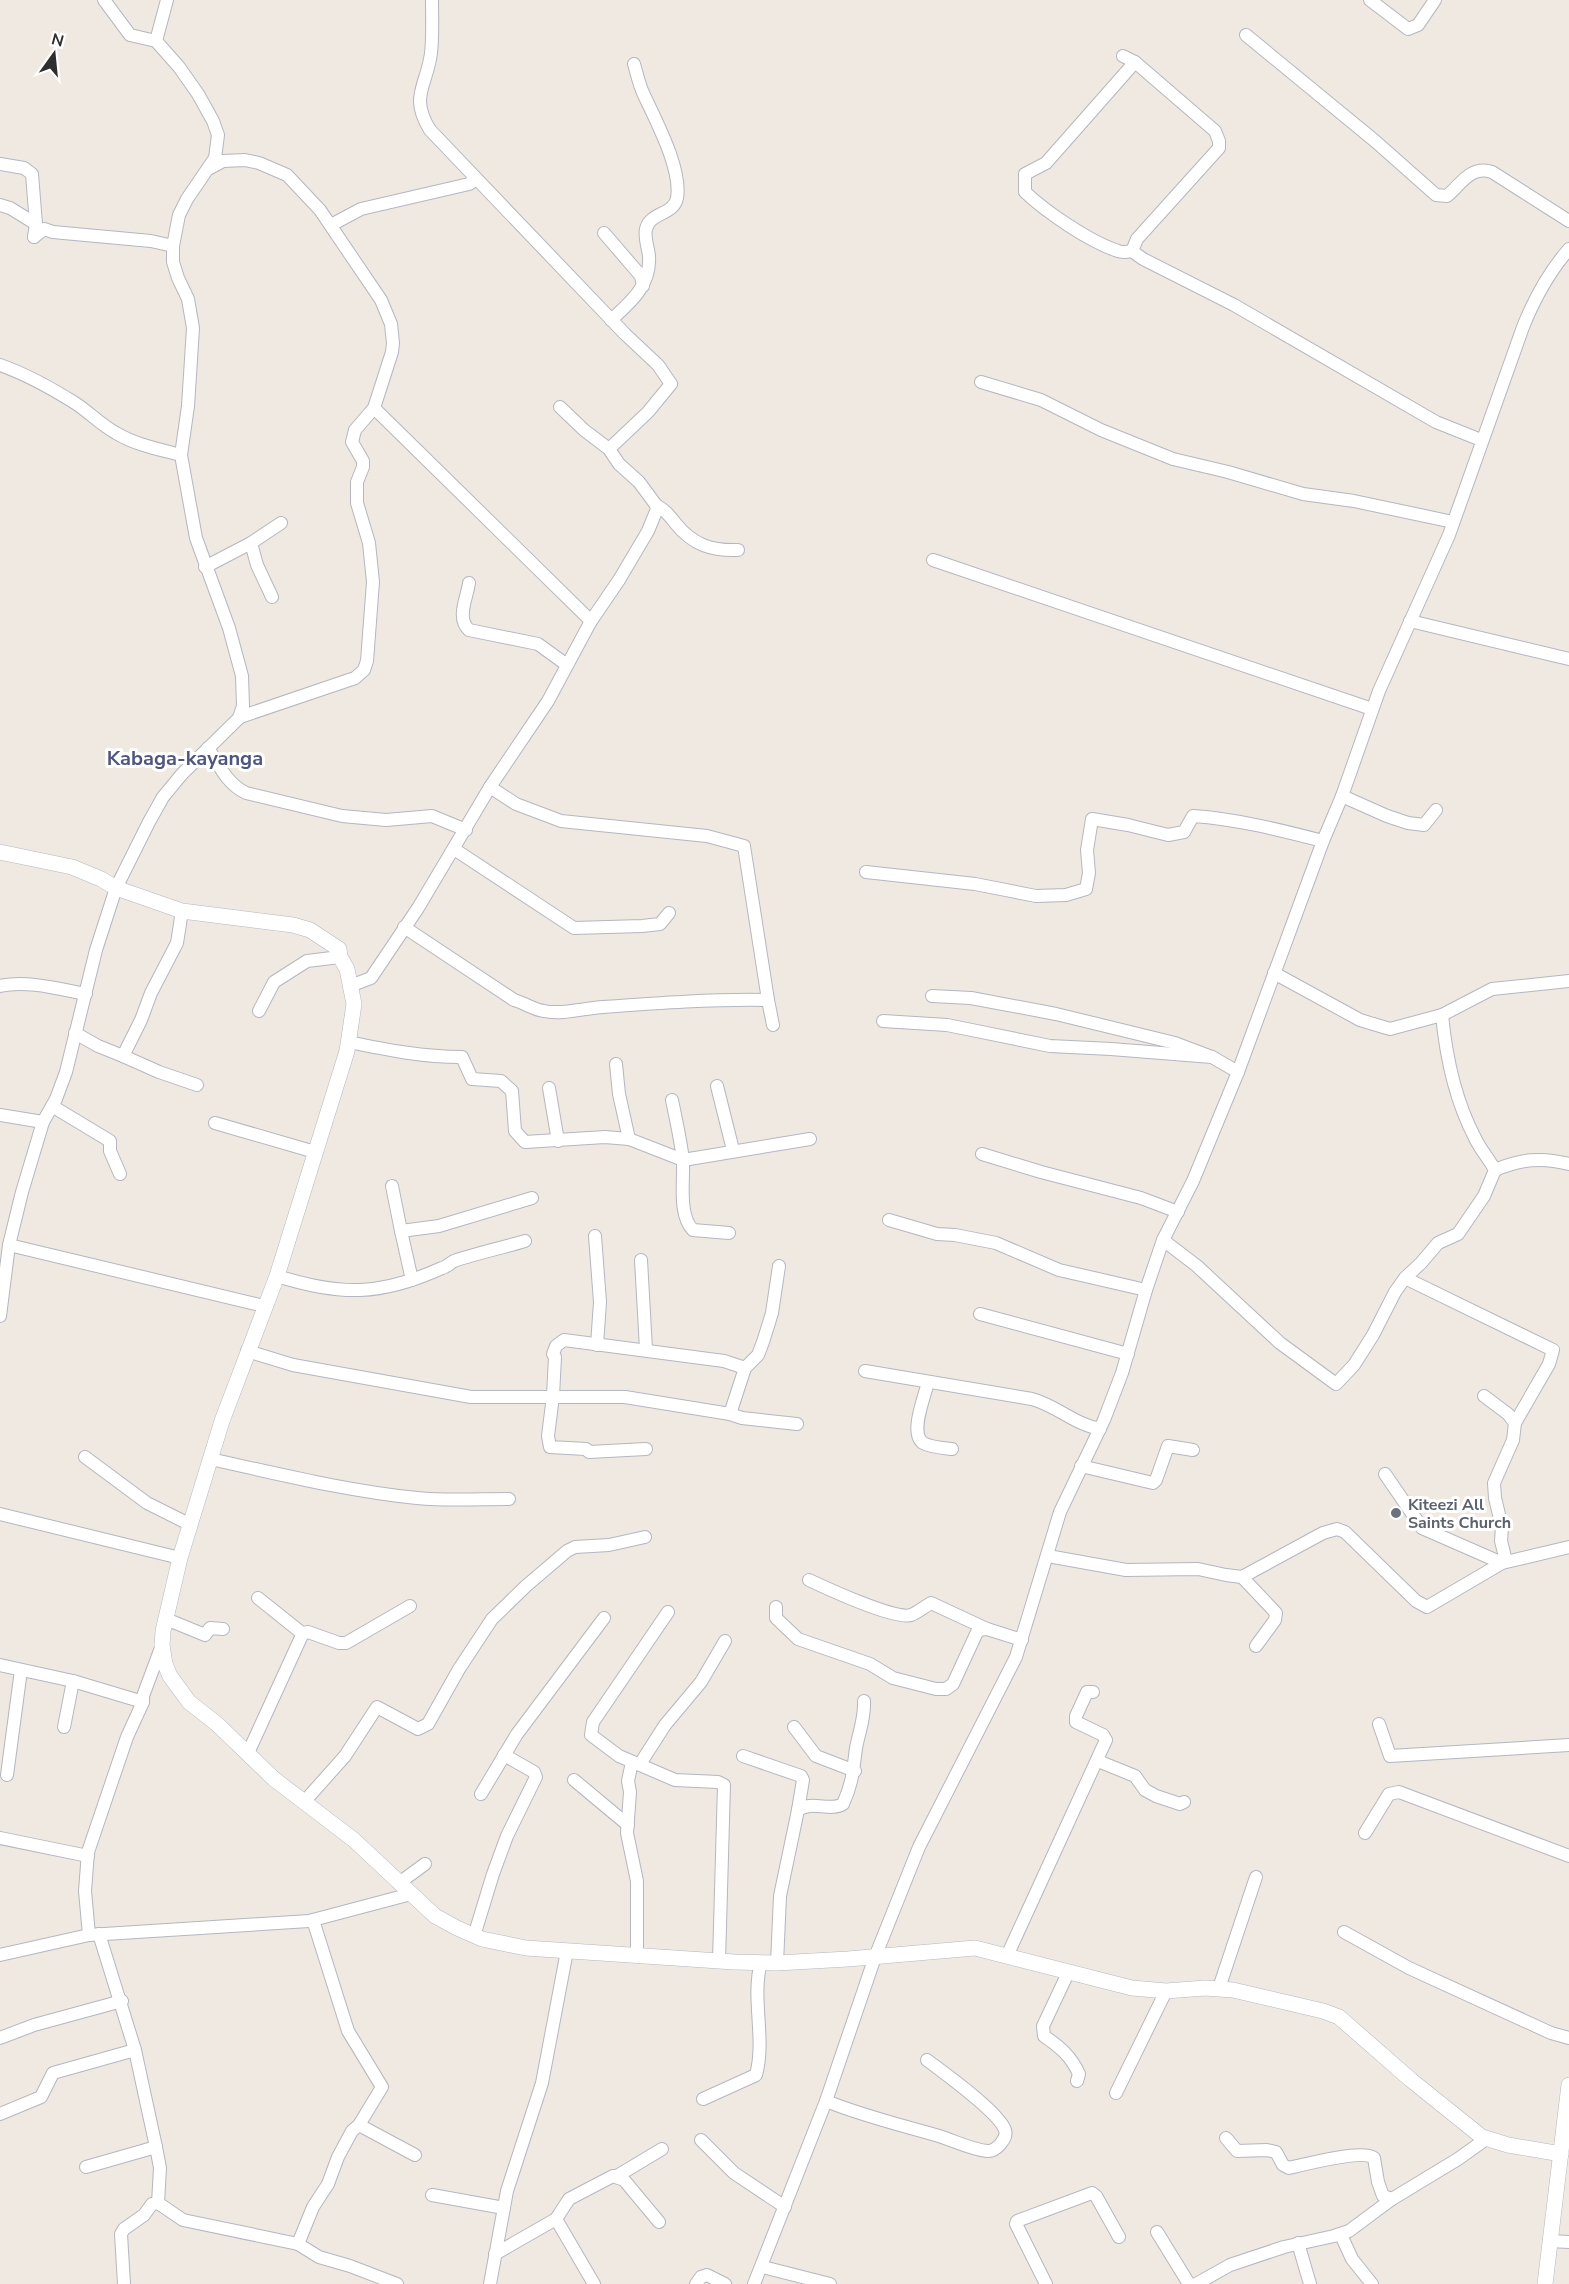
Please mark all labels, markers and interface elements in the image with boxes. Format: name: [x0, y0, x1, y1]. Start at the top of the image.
north arrow: [24, 24, 84, 84]
text: N: [49, 28, 66, 53]
district label: Kabaga-kayanga: [107, 745, 263, 772]
place label: Kiteezi All Saints Church: [1408, 1494, 1511, 1534]
marker: Kiteezi All Saints Church: [1389, 1506, 1403, 1520]

